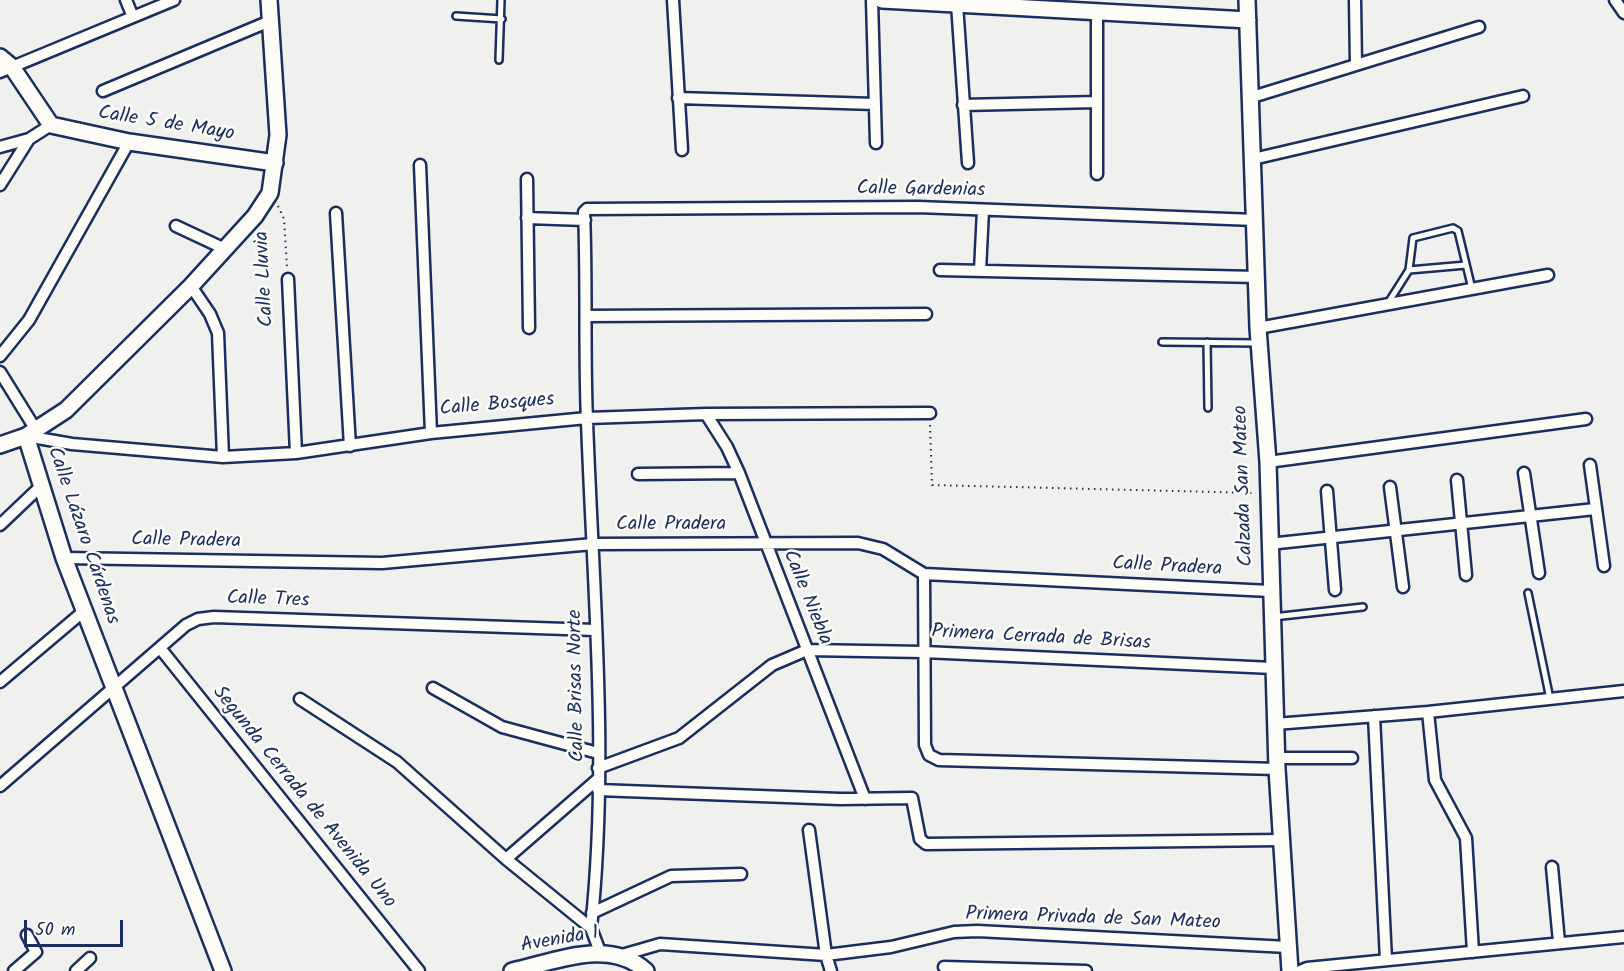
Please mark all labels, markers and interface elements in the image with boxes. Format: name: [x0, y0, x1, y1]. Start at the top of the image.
street label: Calle 5 de Mayo: [96, 102, 236, 148]
street label: Calle Gardenias: [856, 178, 986, 204]
street label: Calle Lluvia: [251, 230, 281, 328]
street label: Calle Bosques: [439, 389, 555, 423]
street label: Calzada San Mateo: [1230, 405, 1260, 567]
street label: Calle Lázaro Cárdenas: [40, 444, 124, 628]
street label: Calle Pradera: [616, 514, 726, 538]
street label: Calle Pradera: [131, 529, 241, 555]
street label: Calle Niebla: [776, 547, 836, 649]
street label: Calle Pradera: [1111, 553, 1223, 583]
street label: Calle Tres: [226, 588, 310, 614]
street label: Calle Brisas Norte: [565, 609, 591, 763]
street label: Primera Cerrada de Brisas: [931, 621, 1151, 657]
street label: Segunda Cerrada de Avenida Uno: [206, 682, 400, 914]
street label: Primera Privada de San Mateo: [965, 904, 1221, 936]
scale bar: [27, 908, 126, 946]
text: 50 m: [35, 916, 75, 945]
street label: Avenida 1: [519, 922, 601, 960]

